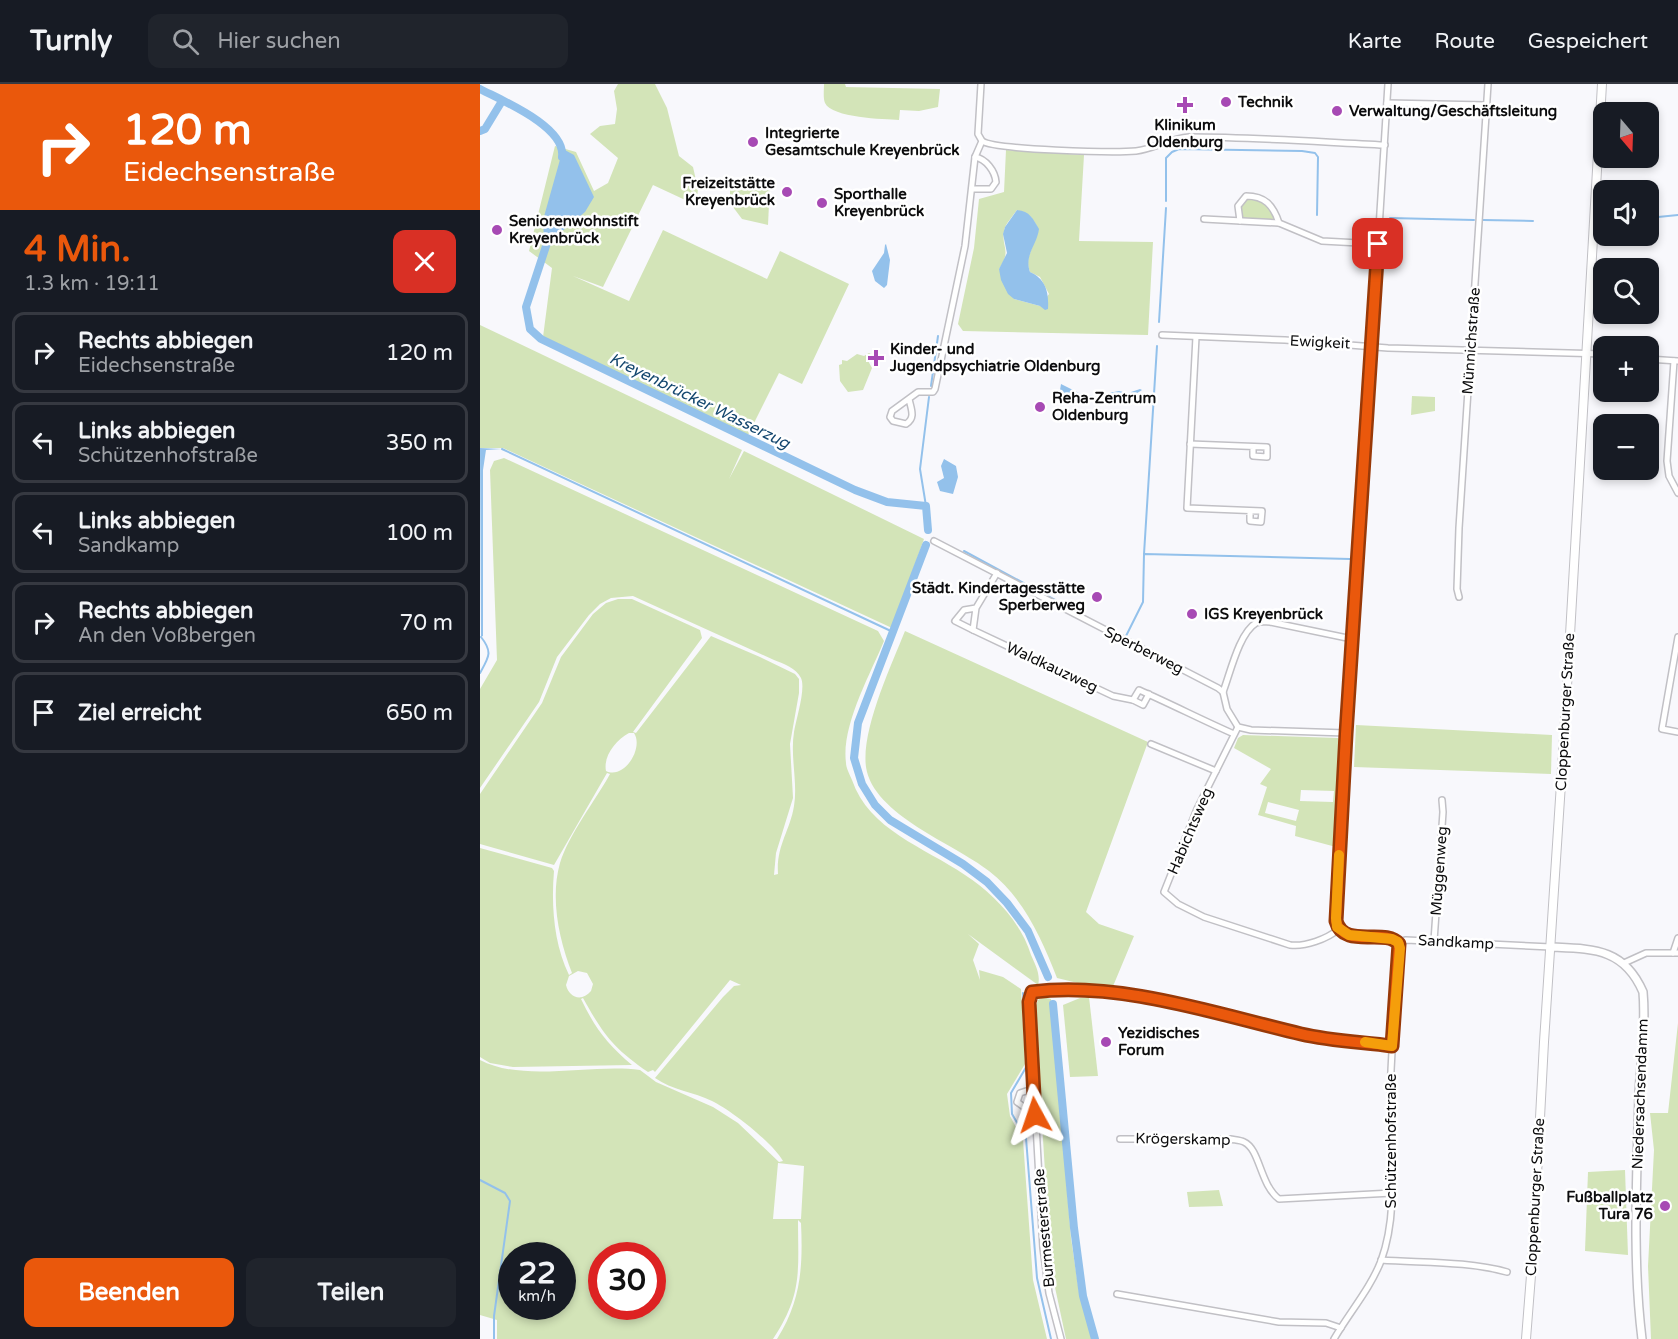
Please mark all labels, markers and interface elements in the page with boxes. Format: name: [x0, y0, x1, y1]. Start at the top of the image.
search box: [148, 14, 568, 68]
text: Turnly: [30, 24, 112, 58]
icon: search: [169, 25, 202, 58]
text: Hier suchen: [217, 28, 341, 54]
text: Karte: [1348, 29, 1402, 54]
text: Route: [1435, 29, 1495, 54]
text: Gespeichert: [1528, 29, 1648, 54]
place label: Technik: [1237, 93, 1293, 111]
marker: Technik: [1219, 95, 1233, 109]
marker: Klinikum Oldenburg: [1176, 96, 1194, 114]
place label: Verwaltung/Geschäftsleitung: [1349, 102, 1557, 121]
north arrow: [1593, 102, 1659, 168]
map controls: [1593, 102, 1659, 480]
marker: Verwaltung/Geschäftsleitung: [1330, 104, 1344, 118]
text: 120 m: [123, 105, 252, 156]
icon: right: [24, 108, 102, 186]
place label: Klinikum Oldenburg: [1147, 116, 1223, 152]
place label: Integrierte Gesamtschule Kreyenbrück: [765, 124, 959, 160]
marker: Integrierte Gesamtschule Kreyenbrück: [746, 135, 760, 149]
text: Eidechsenstraße: [123, 156, 335, 189]
place label: Freizeitstätte Kreyenbrück: [682, 174, 776, 210]
button: sound: [1593, 180, 1659, 246]
marker: Freizeitstätte Kreyenbrück: [780, 185, 794, 199]
place label: Sporthalle Kreyenbrück: [834, 185, 924, 221]
marker: Sporthalle Kreyenbrück: [815, 196, 829, 210]
place label: Seniorenwohnstift Kreyenbrück: [509, 212, 639, 248]
pin: [1352, 218, 1403, 269]
marker: Seniorenwohnstift Kreyenbrück: [490, 223, 504, 237]
icon: arrive: [1361, 227, 1394, 260]
text: 4 Min.: [24, 228, 131, 271]
button: close: [393, 230, 456, 293]
button: search: [1593, 258, 1659, 324]
text: 1.3 km · 19:11: [24, 272, 160, 296]
street label: Münnichstraße: [1458, 287, 1484, 395]
text: Rechts abbiegen: [78, 328, 253, 354]
street label: Ewigkeit: [1289, 331, 1351, 353]
icon: right: [27, 336, 60, 369]
button: +: [1593, 336, 1659, 402]
text: 120 m: [386, 340, 453, 366]
place label: Kinder- und Jugendpsychiatrie Oldenburg: [889, 340, 1100, 376]
water label: Kreyenbrücker Wasserzug: [606, 348, 794, 454]
marker: Kinder- und Jugendpsychiatrie Oldenburg: [867, 349, 885, 367]
text: Eidechsenstraße: [78, 354, 235, 378]
place label: Reha-Zentrum Oldenburg: [1052, 389, 1156, 425]
marker: Reha-Zentrum Oldenburg: [1033, 400, 1047, 414]
button: −: [1593, 414, 1659, 480]
text: Links abbiegen: [78, 418, 236, 444]
icon: left: [27, 426, 60, 459]
text: 350 m: [386, 430, 453, 456]
text: Schützenhofstraße: [78, 444, 258, 468]
text: Links abbiegen: [78, 508, 236, 534]
icon: left: [27, 516, 60, 549]
text: 100 m: [386, 520, 453, 546]
text: Sandkamp: [78, 534, 179, 558]
place label: Städt. Kindertagesstätte Sperberweg: [912, 579, 1086, 615]
marker: Städt. Kindertagesstätte Sperberweg: [1090, 590, 1104, 604]
text: Rechts abbiegen: [78, 598, 253, 624]
place label: IGS Kreyenbrück: [1204, 605, 1323, 624]
icon: right: [27, 606, 60, 639]
marker: IGS Kreyenbrück: [1185, 607, 1199, 621]
text: 70 m: [399, 610, 453, 636]
street label: Sperberweg: [1101, 622, 1187, 678]
text: An den Voßbergen: [78, 624, 256, 648]
street label: Cloppenburger Straße: [1552, 633, 1578, 791]
street label: Waldkauzweg: [1003, 638, 1101, 696]
icon: arrive: [27, 696, 60, 729]
text: Ziel erreicht: [78, 700, 201, 726]
text: 650 m: [386, 700, 453, 726]
street label: Habichtsweg: [1164, 785, 1216, 877]
street label: Müggenweg: [1427, 826, 1451, 916]
street label: Sandkamp: [1418, 931, 1494, 953]
street label: Niedersachsendamm: [1628, 1018, 1652, 1170]
place label: Yezidisches Forum: [1118, 1024, 1199, 1059]
marker: Yezidisches Forum: [1099, 1035, 1113, 1049]
street label: Schützenhofstraße: [1382, 1074, 1400, 1208]
position arrow: [1003, 1083, 1067, 1147]
street label: Cloppenburger Straße: [1522, 1118, 1548, 1276]
street label: Krögerskamp: [1135, 1129, 1231, 1149]
street label: Burmesterstraße: [1030, 1168, 1058, 1288]
place label: Fußballplatz Tura 76: [1566, 1188, 1654, 1223]
marker: Fußballplatz Tura 76: [1658, 1199, 1672, 1213]
speed limit sign: 30: [588, 1242, 666, 1320]
text: 22: [518, 1255, 556, 1292]
button: Beenden: [24, 1258, 234, 1327]
button: Teilen: [246, 1258, 456, 1327]
text: km/h: [518, 1287, 556, 1305]

